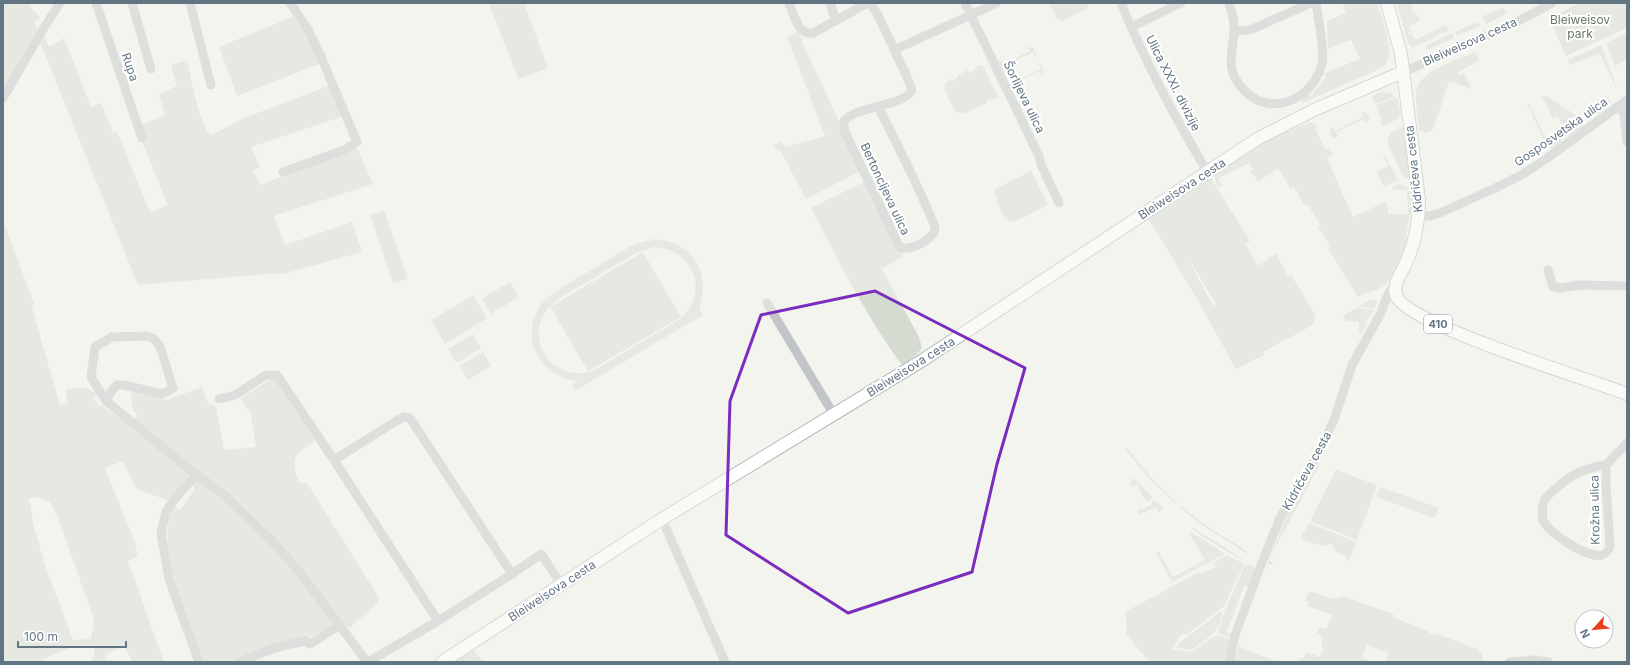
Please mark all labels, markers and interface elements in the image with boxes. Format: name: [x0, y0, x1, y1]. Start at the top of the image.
park label: Bleiweisov park: [1550, 12, 1610, 41]
street label: Bleiweisova cesta: [1421, 14, 1519, 69]
street label: Ulica XXXI. divizije: [1143, 32, 1204, 133]
street label: Rupa: [119, 51, 142, 83]
street label: Šorlijeva ulica: [1001, 58, 1048, 135]
street label: Gosposvetska ulica: [1511, 94, 1610, 169]
street label: Kidričeva cesta: [1401, 125, 1426, 213]
street label: Bertoncljeva ulica: [857, 140, 913, 238]
street label: Bleiweisova cesta: [1135, 155, 1228, 222]
road number: 410: [1424, 315, 1452, 333]
street label: Bleiweisova cesta: [864, 333, 958, 400]
street label: Kidričeva cesta: [1279, 429, 1334, 513]
street label: Krožna ulica: [1586, 475, 1603, 545]
street label: Bleiweisova cesta: [505, 557, 598, 624]
north arrow: [1574, 609, 1614, 649]
scale bar: [18, 623, 126, 649]
text: N: [1577, 627, 1593, 640]
text: 100 m: [24, 629, 58, 644]

